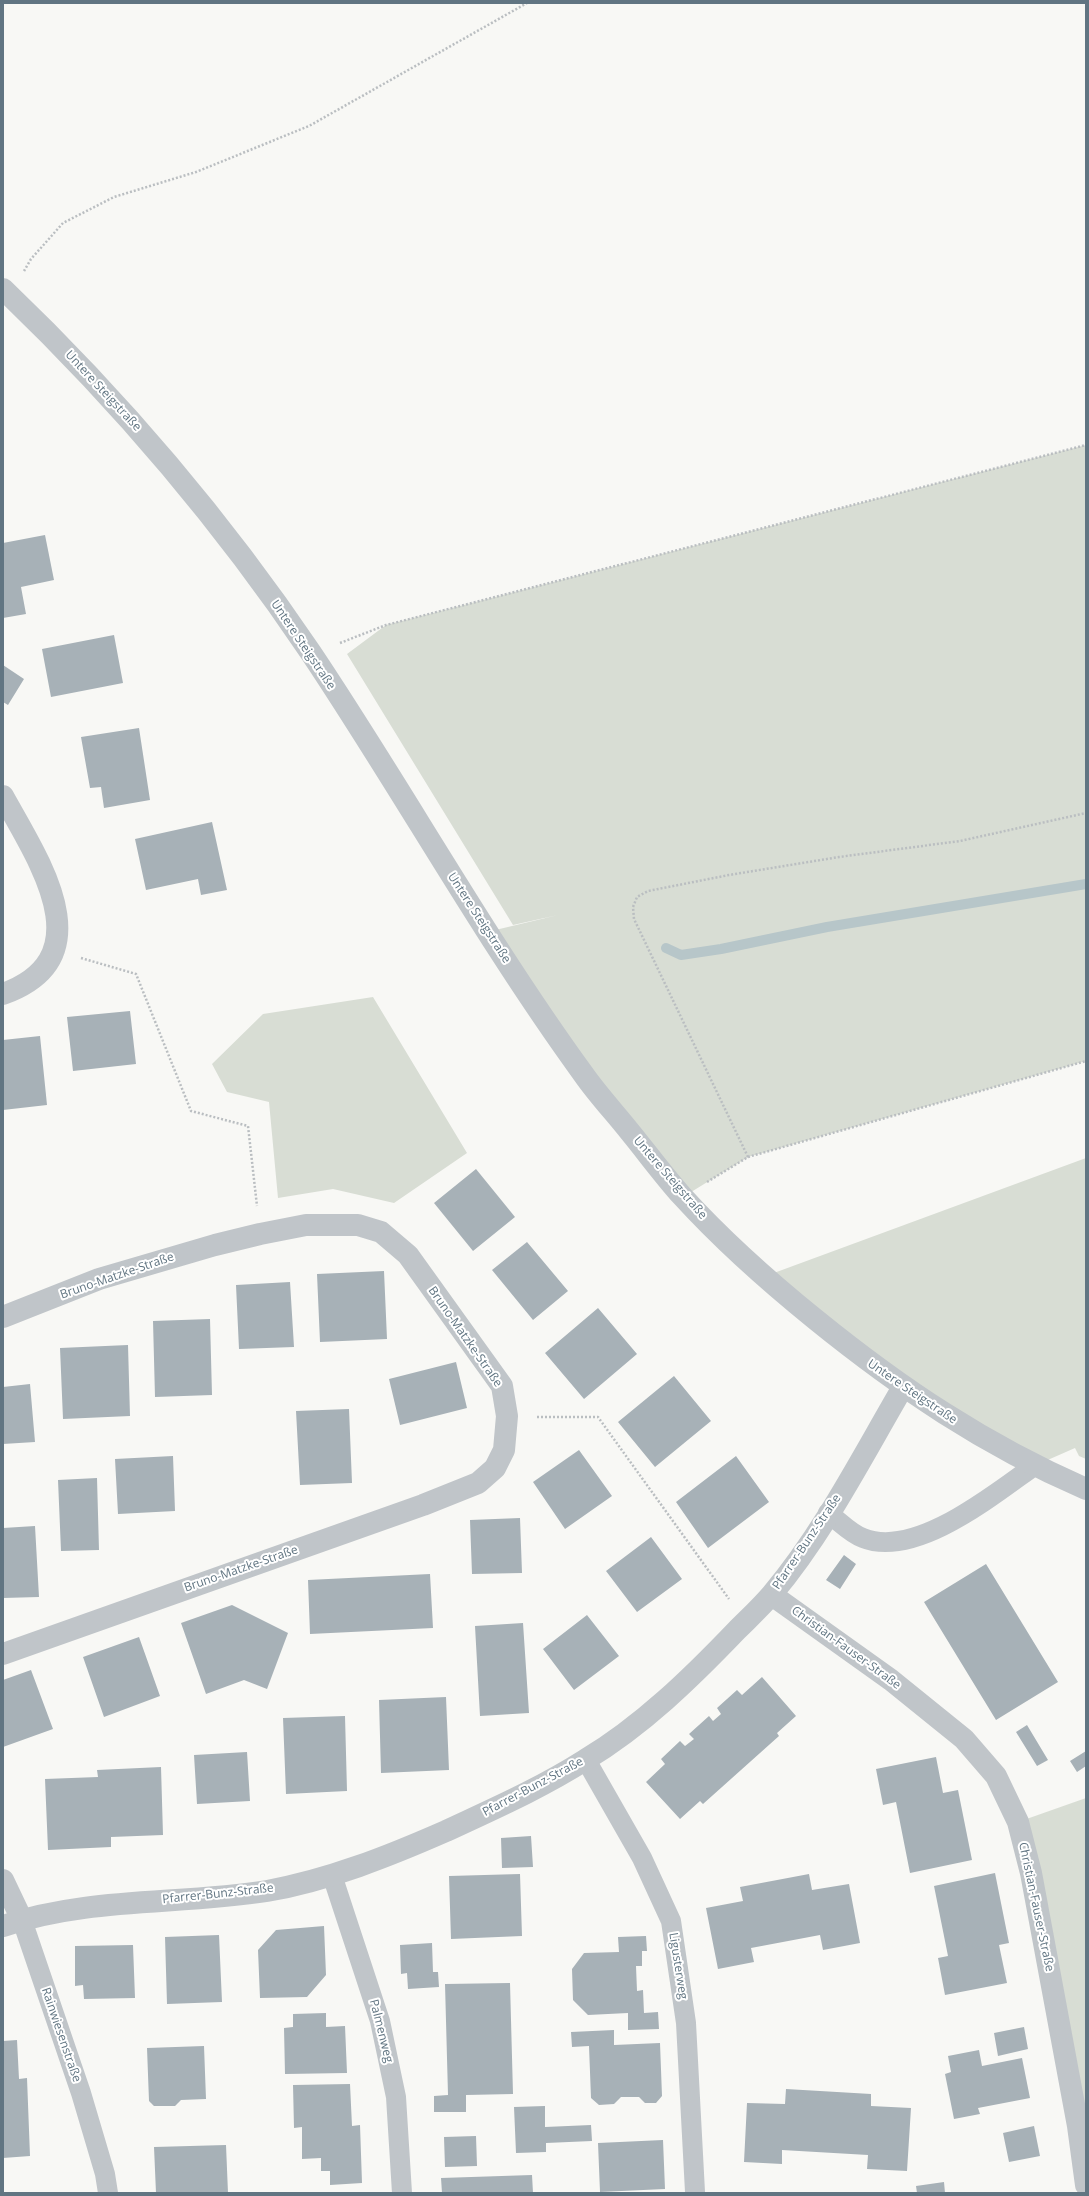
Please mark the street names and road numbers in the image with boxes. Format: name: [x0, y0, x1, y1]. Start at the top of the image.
street label: Untere Steigstraße: [62, 348, 144, 434]
street label: Untere Steigstraße: [268, 598, 338, 692]
street label: Untere Steigstraße: [444, 870, 514, 966]
street label: Untere Steigstraße: [630, 1134, 710, 1222]
street label: Bruno-Matzke-Straße: [58, 1250, 176, 1302]
street label: Bruno-Matzke-Straße: [425, 1284, 505, 1390]
street label: Untere Steigstraße: [865, 1357, 959, 1427]
street label: Pfarrer-Bunz-Straße: [770, 1492, 844, 1592]
street label: Bruno-Matzke-Straße: [182, 1543, 300, 1595]
street label: Christian-Fauser-Straße: [788, 1603, 904, 1693]
street label: Pfarrer-Bunz-Straße: [480, 1754, 586, 1820]
street label: Christian-Fauser-Straße: [1015, 1841, 1057, 1973]
street label: Pfarrer-Bunz-Straße: [162, 1881, 274, 1907]
street label: Ligusterweg: [666, 1932, 690, 2000]
street label: Rainwiesenstraße: [38, 1986, 84, 2084]
street label: Palmenweg: [366, 1998, 396, 2064]

